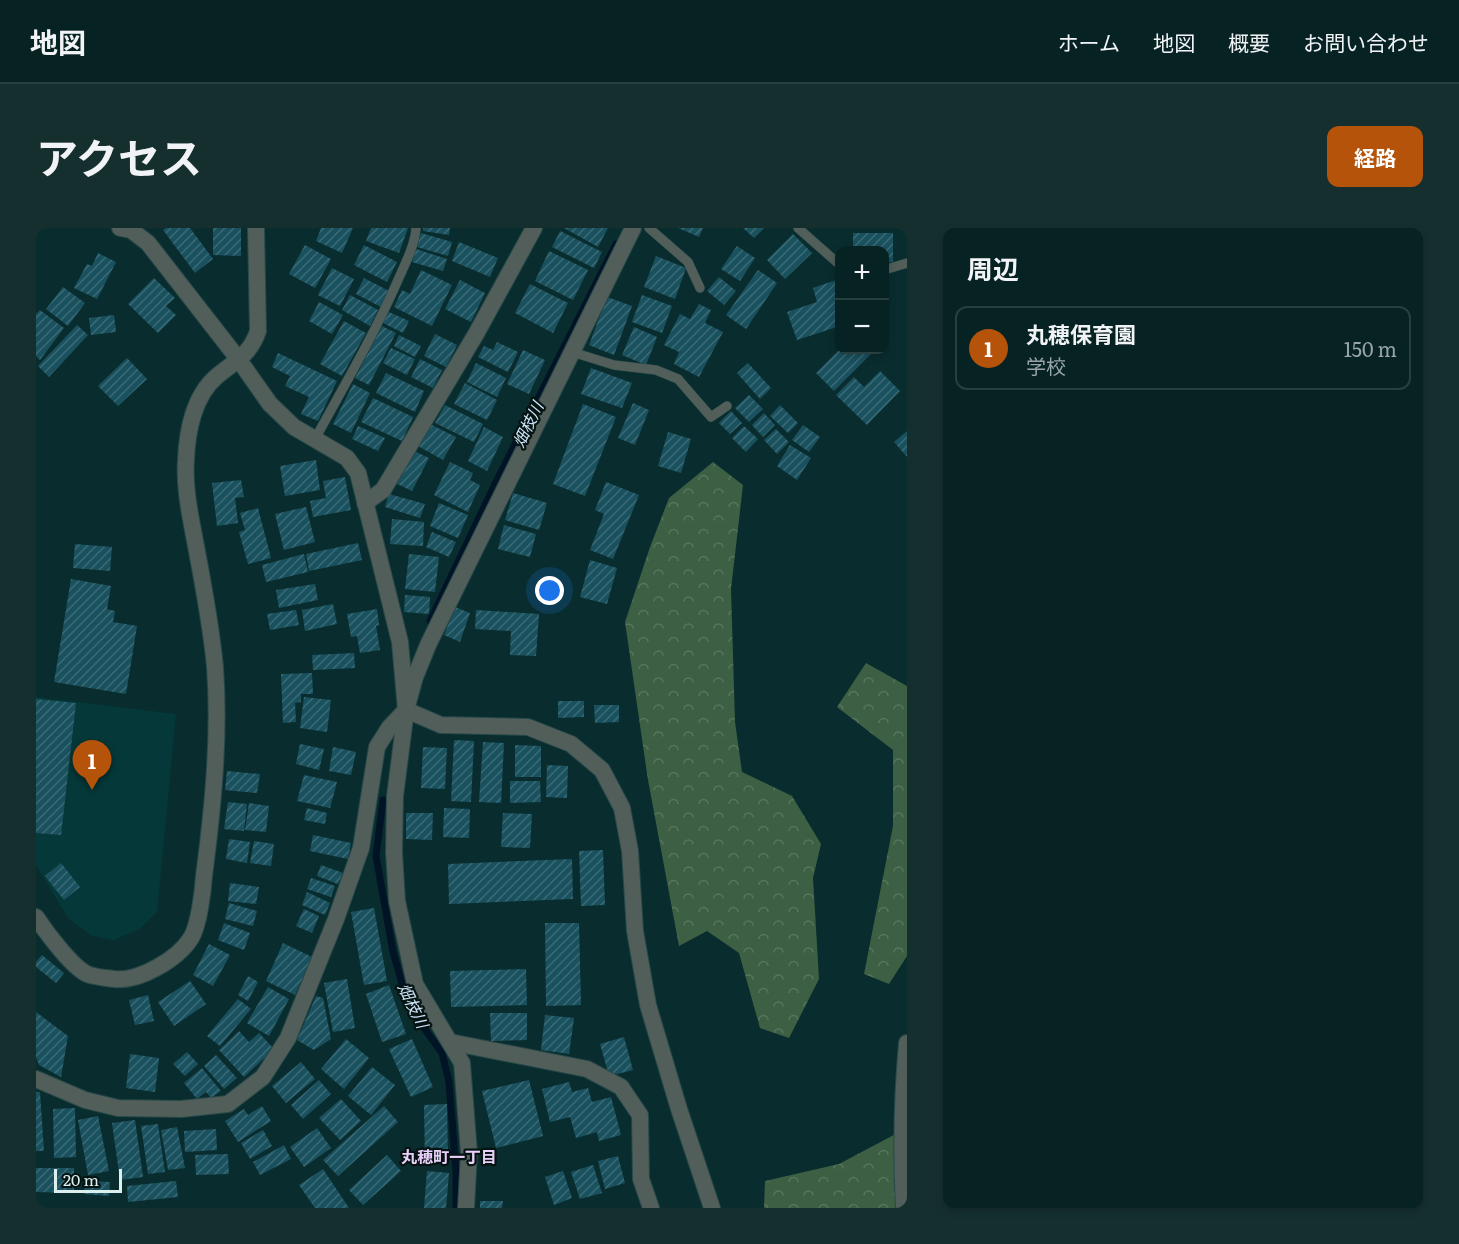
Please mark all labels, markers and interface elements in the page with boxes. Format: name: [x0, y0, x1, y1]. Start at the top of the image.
text: 地図: [30, 20, 86, 62]
text: ホーム: [1058, 26, 1120, 57]
text: 地図: [1153, 26, 1195, 57]
text: 概要: [1228, 26, 1270, 57]
text: お問い合わせ: [1303, 26, 1429, 57]
text: アクセス: [36, 125, 202, 187]
button: 経路: [1327, 126, 1423, 187]
map controls: [835, 246, 889, 354]
button: +: [835, 246, 889, 300]
text: 周辺: [967, 248, 1019, 287]
button: −: [835, 300, 889, 354]
text: 丸穂保育園: [1026, 317, 1136, 350]
text: 1: [984, 333, 993, 363]
text: 150 m: [1344, 333, 1397, 363]
text: 学校: [1026, 350, 1066, 380]
water label: 畑枝川: [506, 395, 549, 451]
your location: [535, 576, 564, 605]
pin: 1: [72, 740, 112, 790]
water label: 畑枝川: [393, 978, 436, 1034]
district label: 丸穂町一丁目: [401, 1144, 497, 1168]
scale bar: [54, 1166, 122, 1194]
text: 20 m: [63, 1167, 99, 1191]

